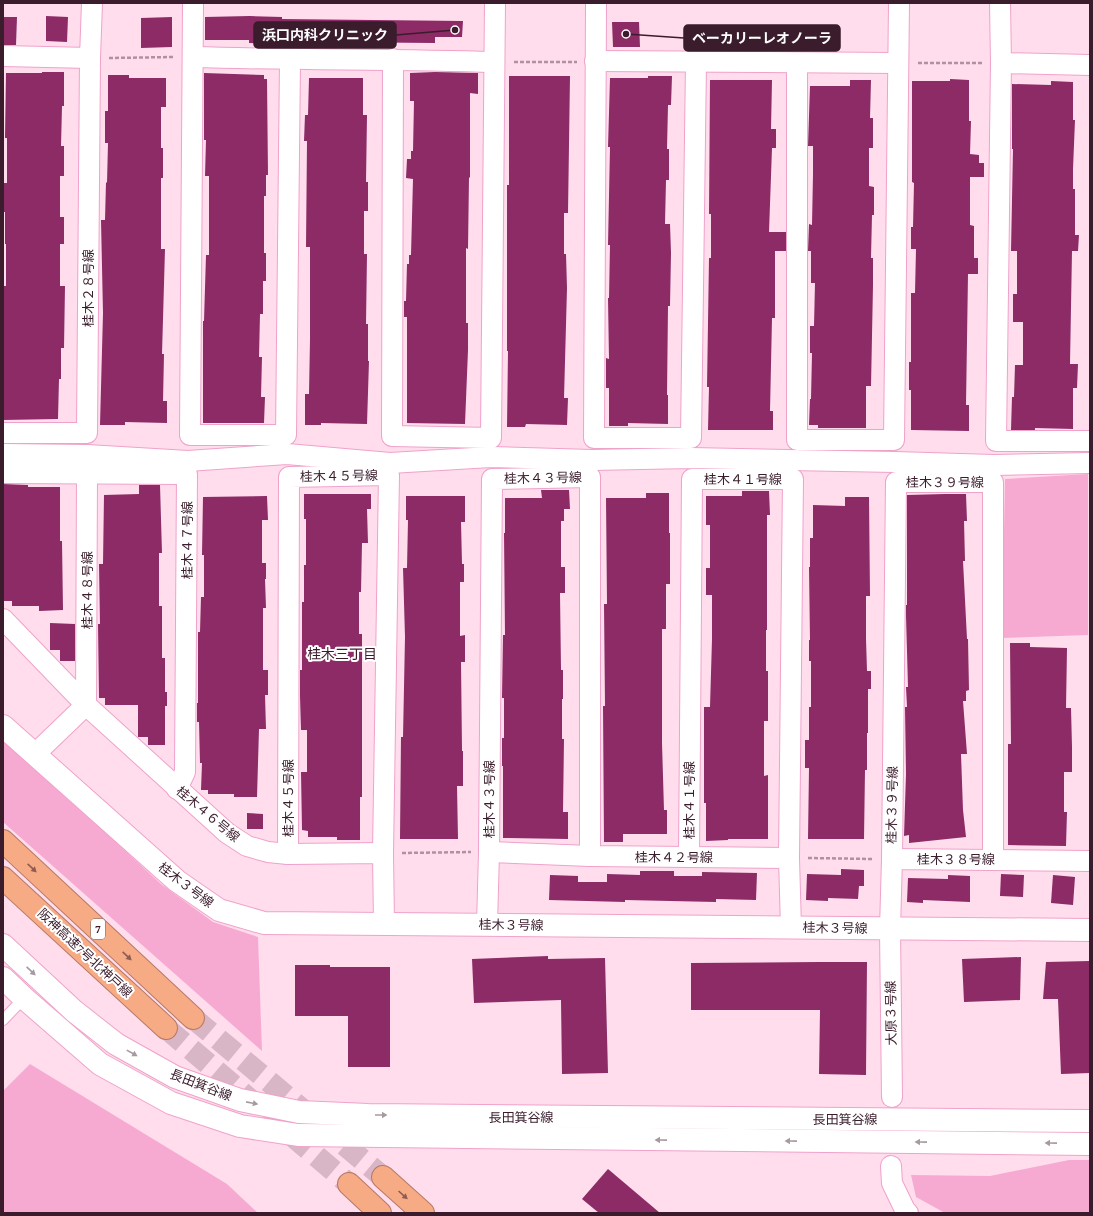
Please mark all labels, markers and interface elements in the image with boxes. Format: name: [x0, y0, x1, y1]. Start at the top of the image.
callout: 浜口内科クリニック: [254, 22, 396, 48]
callout: ベーカリーレオノーラ: [684, 25, 840, 51]
text: 浜口内科クリニック: [262, 27, 388, 43]
text: ベーカリーレオノーラ: [692, 30, 832, 46]
street label: 桂木２８号線: [81, 249, 96, 327]
street label: 桂木４５号線: [300, 468, 378, 484]
street label: 桂木４３号線: [504, 470, 582, 486]
street label: 桂木４１号線: [704, 472, 782, 487]
street label: 桂木３９号線: [906, 475, 984, 490]
street label: 桂木４７号線: [180, 501, 195, 579]
street label: 桂木４８号線: [80, 551, 95, 629]
district label: 桂木三丁目: [307, 646, 377, 662]
street label: 桂木４５号線: [281, 759, 296, 837]
street label: 桂木４３号線: [482, 760, 497, 838]
street label: 桂木４１号線: [682, 761, 697, 839]
street label: 桂木３９号線: [884, 766, 900, 844]
street label: 桂木４６号線: [173, 783, 243, 845]
street label: 桂木４２号線: [635, 850, 713, 865]
street label: 桂木３８号線: [917, 852, 995, 867]
street label: 桂木３号線: [156, 859, 216, 911]
one-way arrow: [26, 863, 37, 872]
street label: 阪神高速7号北神戸線: [35, 906, 135, 1000]
street label: 桂木３号線: [478, 917, 544, 933]
road number: 7: [91, 919, 105, 939]
street label: 桂木３号線: [802, 920, 868, 936]
one-way arrow: [122, 951, 132, 961]
one-way arrow: [26, 967, 37, 976]
street label: 大原３号線: [883, 980, 899, 1046]
one-way arrow: [126, 1050, 138, 1056]
street label: 長田箕谷線: [168, 1066, 234, 1104]
one-way arrow: [245, 1100, 258, 1106]
street label: 長田箕谷線: [488, 1110, 554, 1125]
one-way arrow: [375, 1112, 388, 1118]
street label: 長田箕谷線: [812, 1112, 878, 1127]
one-way arrow: [655, 1136, 667, 1143]
one-way arrow: [784, 1138, 797, 1144]
one-way arrow: [914, 1139, 927, 1145]
one-way arrow: [1044, 1140, 1057, 1146]
one-way arrow: [398, 1190, 408, 1200]

